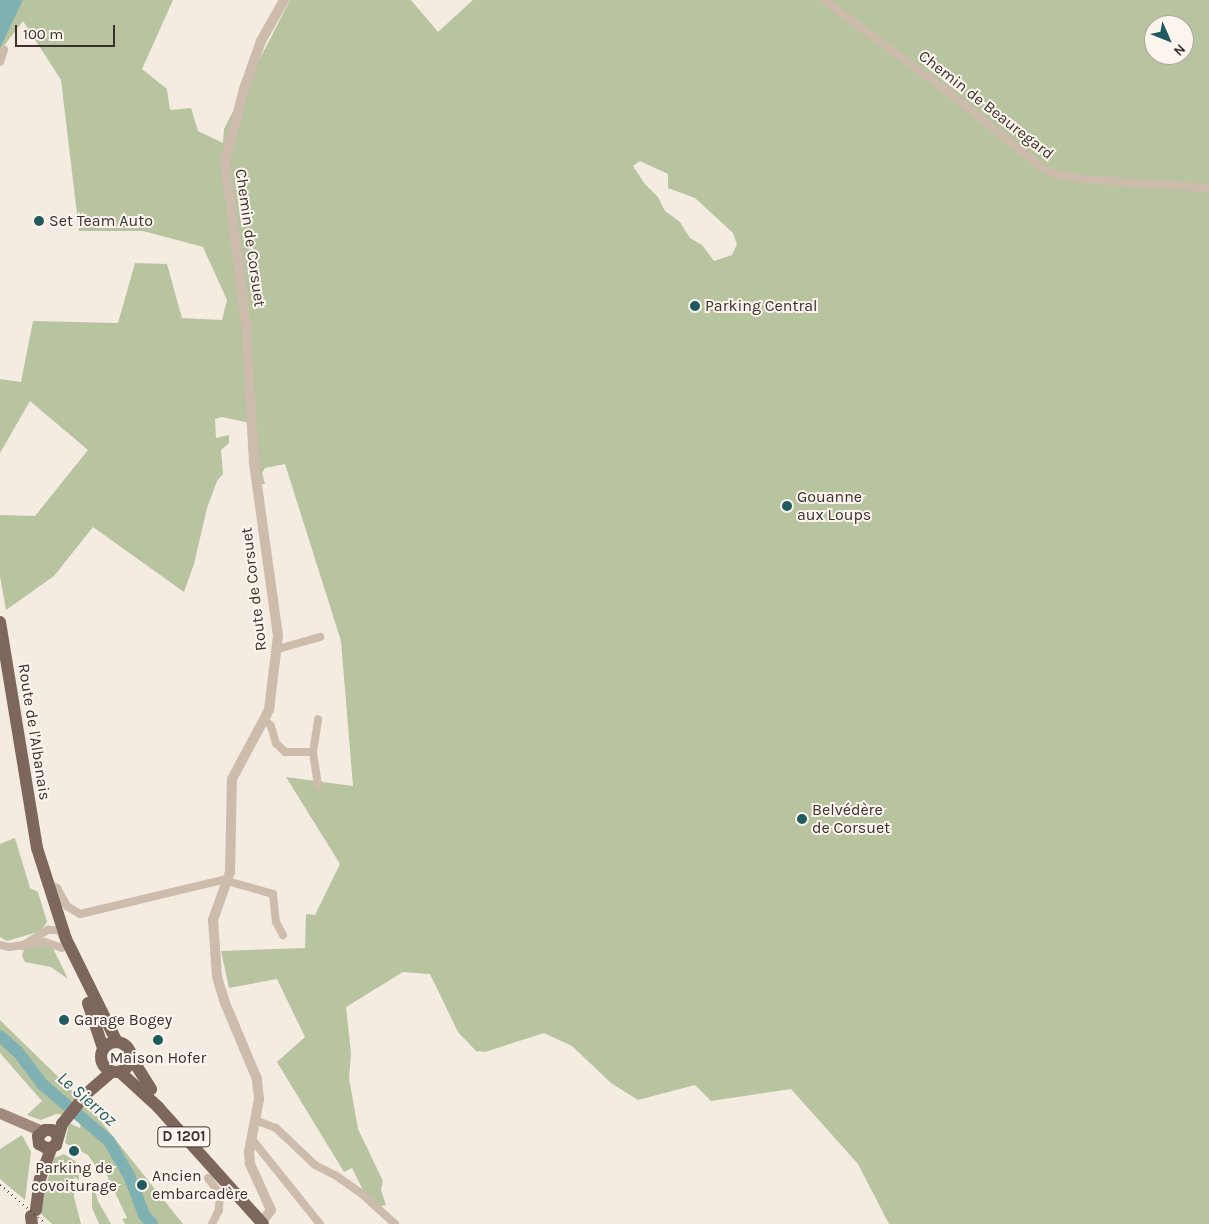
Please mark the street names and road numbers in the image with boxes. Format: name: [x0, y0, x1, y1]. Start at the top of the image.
street label: Chemin de Beauregard: [915, 46, 1057, 164]
street label: Chemin de Corsuet: [231, 168, 269, 308]
street label: Route de Corsuet: [237, 526, 271, 652]
street label: Route de l'Albanais: [14, 662, 54, 802]
road number: D 1201: [156, 1124, 212, 1150]

